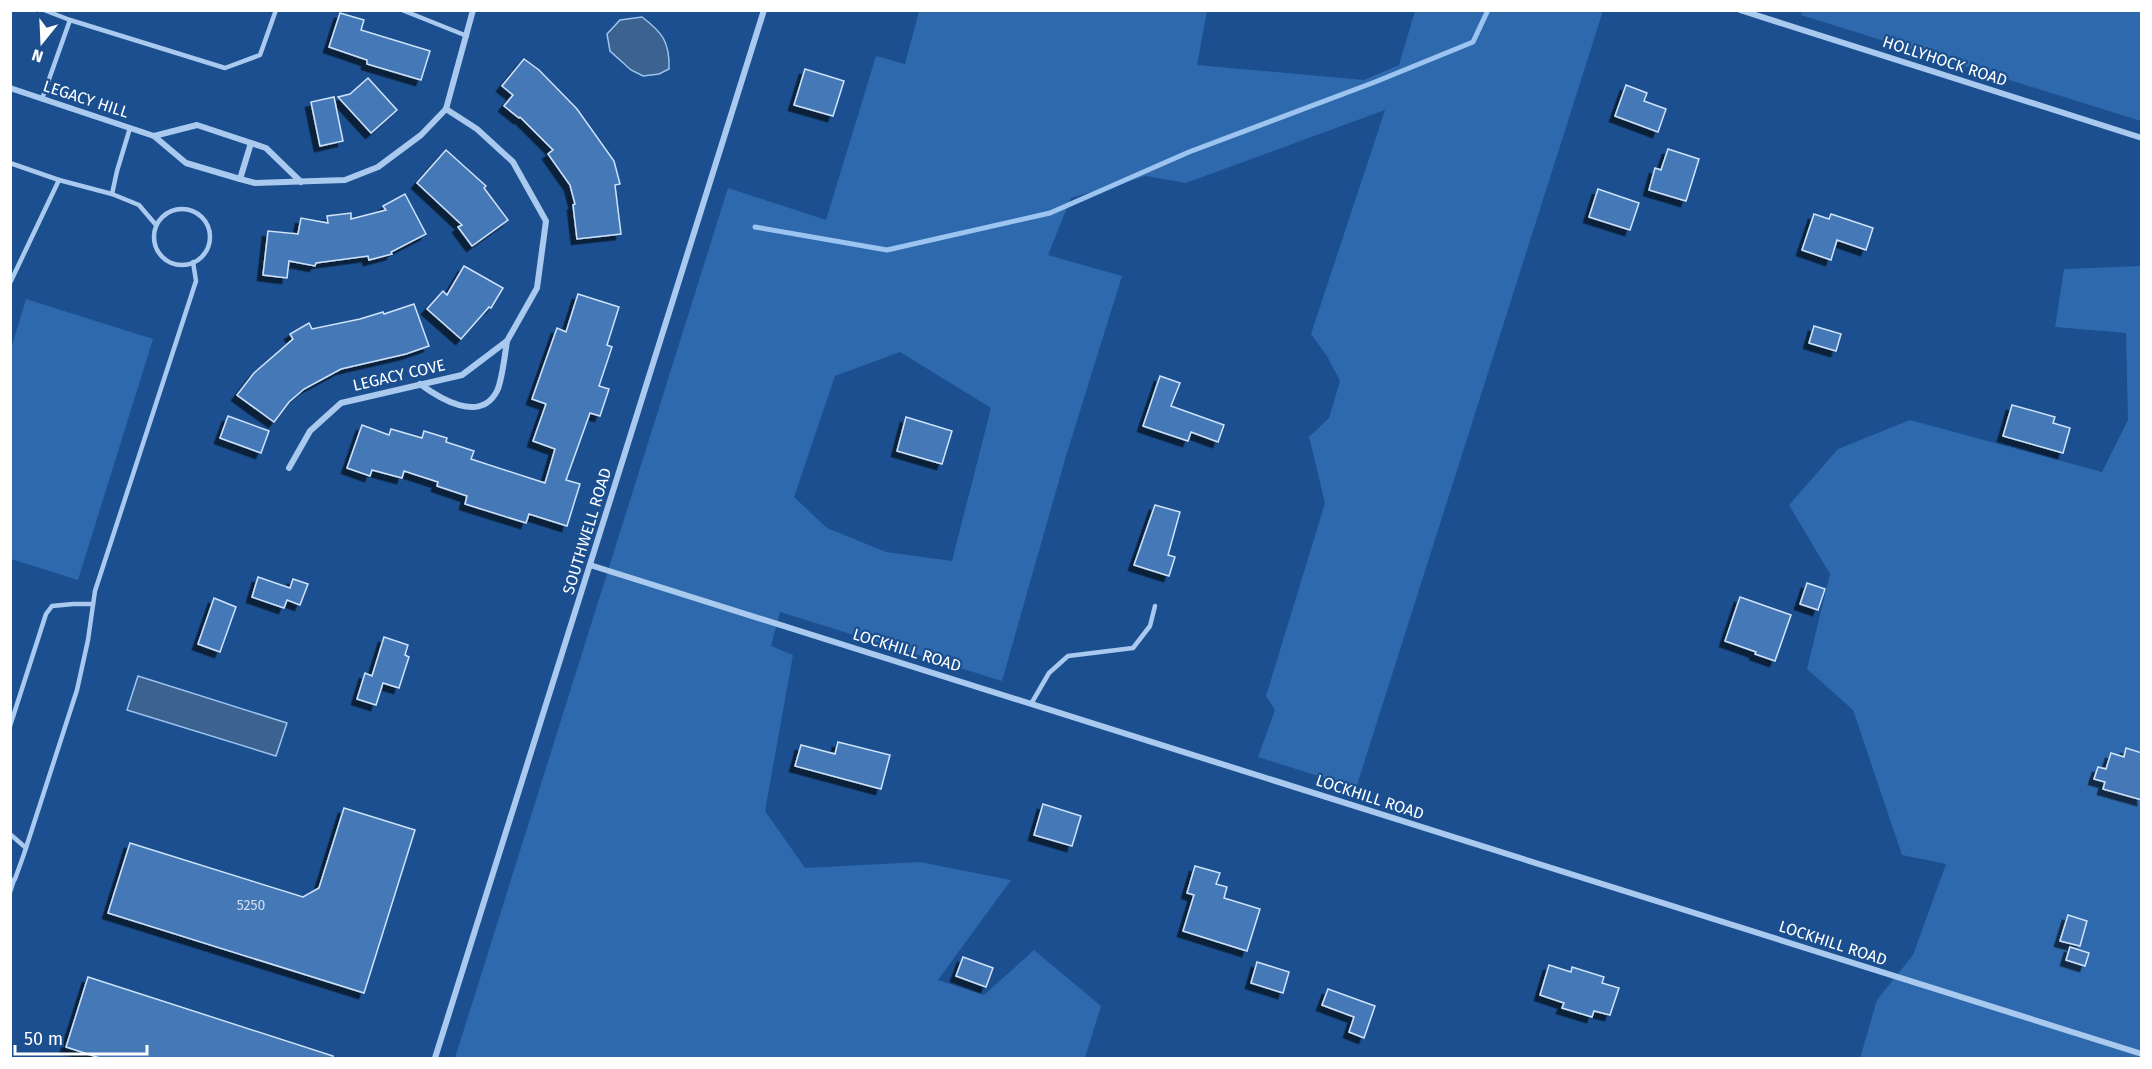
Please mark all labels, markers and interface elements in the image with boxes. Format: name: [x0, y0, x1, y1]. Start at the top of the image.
north arrow: [12, 12, 72, 72]
street label: HOLLYHOCK ROAD: [1880, 32, 2010, 90]
text: N: [30, 45, 45, 66]
street label: LEGACY HILL: [41, 76, 131, 122]
street label: LEGACY COVE: [351, 355, 447, 395]
street label: SOUTHWELL ROAD: [559, 465, 615, 597]
street label: LOCKHILL ROAD: [850, 624, 964, 676]
street label: LOCKHILL ROAD: [1314, 771, 1426, 823]
house number: 5250: [237, 897, 265, 914]
street label: LOCKHILL ROAD: [1777, 917, 1889, 969]
scale bar: [15, 1018, 147, 1056]
text: 50 m: [24, 1028, 63, 1050]

